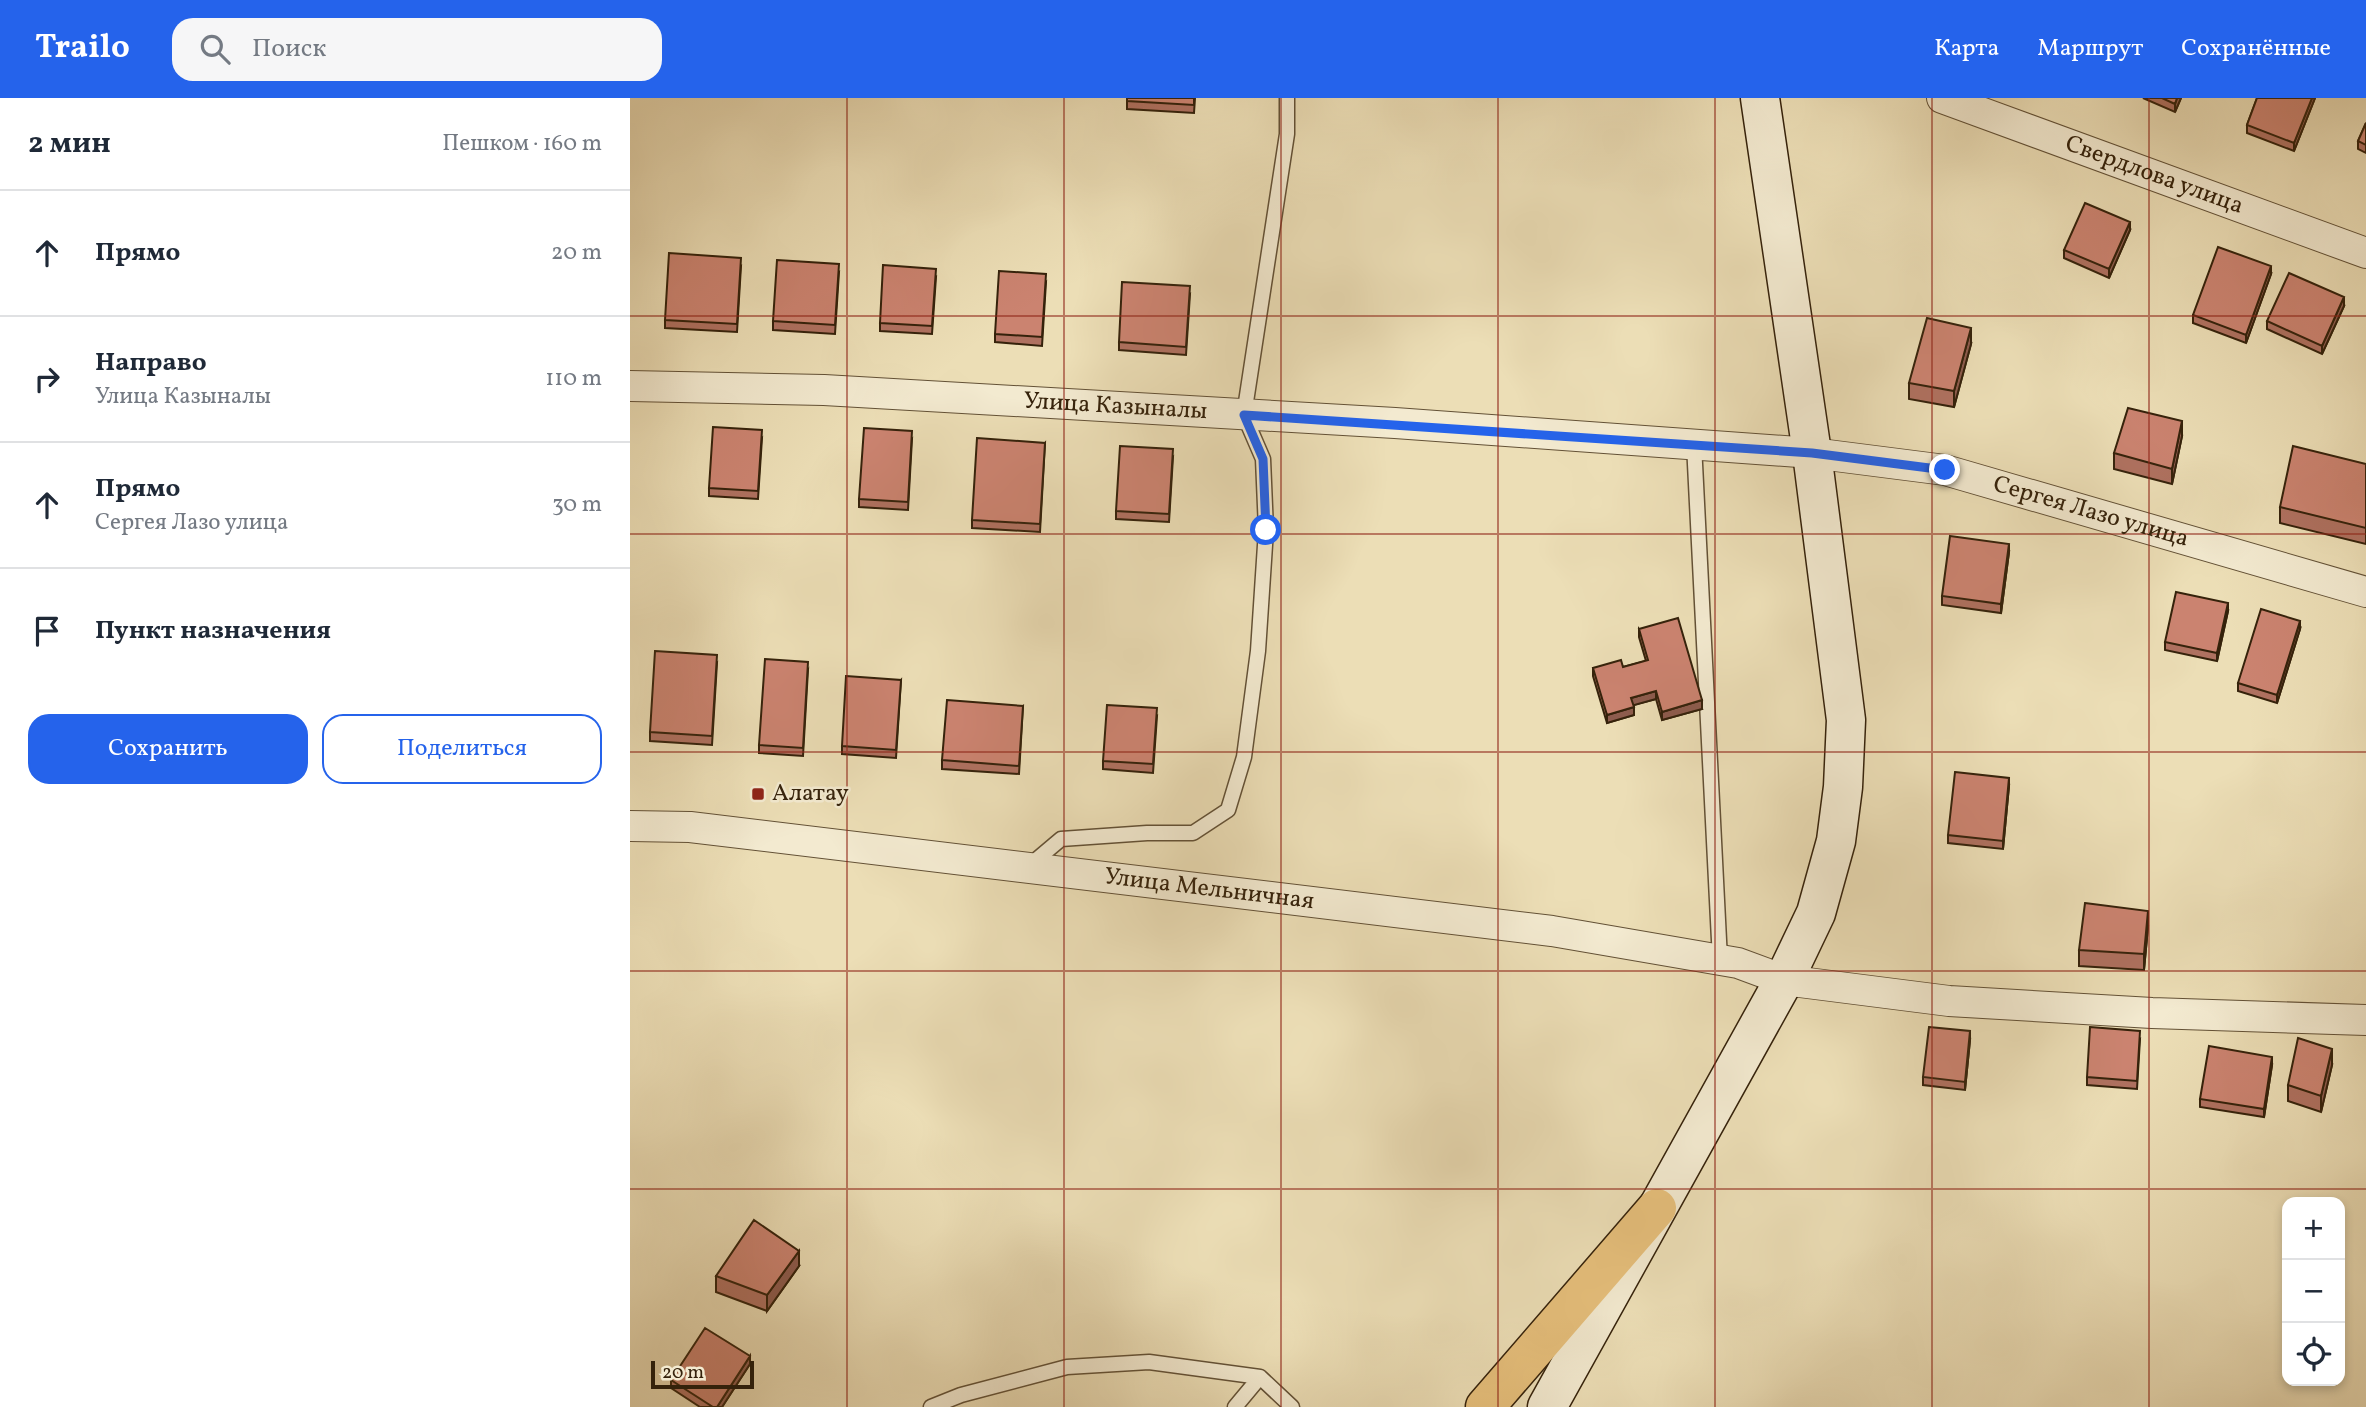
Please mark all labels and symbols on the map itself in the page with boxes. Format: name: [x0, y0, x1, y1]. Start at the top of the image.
street label: Свердлова улица: [2060, 127, 2248, 224]
street label: Улица Казыналы: [1023, 385, 1208, 429]
route end: [1929, 454, 1960, 485]
street label: Сергея Лазо улица: [1989, 468, 2193, 557]
route start: [1250, 514, 1281, 545]
place label: Алатау: [772, 777, 849, 811]
marker: Алатау: [750, 786, 766, 802]
street label: Улица Мельничная: [1103, 860, 1316, 919]
scale bar: [651, 1358, 754, 1390]

